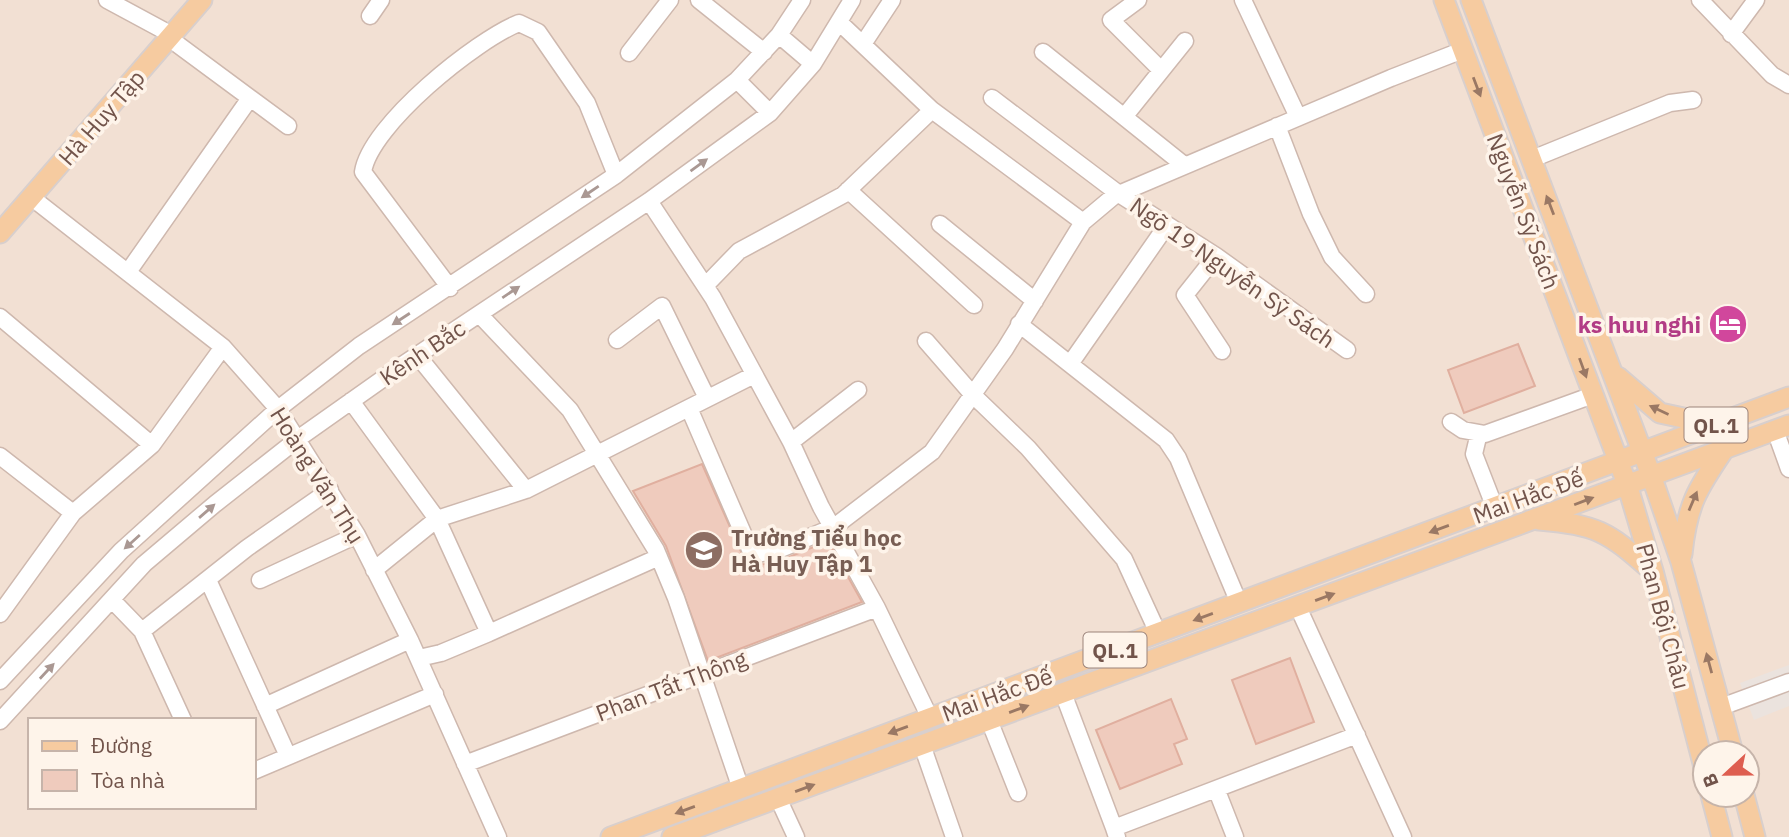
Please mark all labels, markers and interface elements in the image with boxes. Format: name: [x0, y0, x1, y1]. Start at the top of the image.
street label: Hà Huy Tập: [51, 63, 151, 171]
one-way arrow: [1472, 76, 1483, 97]
street label: Nguyễn Sỹ Sách: [1481, 129, 1567, 293]
one-way arrow: [690, 158, 708, 172]
one-way arrow: [580, 186, 600, 199]
street label: Ngõ 19 Nguyễn Sỹ Sách: [1124, 190, 1342, 354]
one-way arrow: [1544, 195, 1555, 216]
one-way arrow: [501, 286, 521, 299]
hotel icon: ks huu nghi: [1707, 303, 1749, 345]
place label: ks huu nghi: [1578, 309, 1701, 339]
street label: Kênh Bắc: [373, 312, 471, 392]
one-way arrow: [392, 312, 410, 326]
one-way arrow: [1578, 358, 1589, 379]
street label: Hoàng Văn Thụ: [264, 401, 372, 549]
one-way arrow: [1649, 404, 1669, 416]
road number: QL.1: [1684, 408, 1748, 442]
street label: Mai Hắc Đế: [1468, 462, 1588, 530]
one-way arrow: [1687, 491, 1698, 512]
one-way arrow: [1573, 495, 1594, 506]
one-way arrow: [198, 503, 216, 519]
place label: Trường Tiểu học Hà Huy Tập 1: [731, 522, 902, 578]
one-way arrow: [1429, 523, 1450, 534]
school or university icon: Trường Tiểu học Hà Huy Tập 1: [683, 529, 725, 571]
one-way arrow: [124, 533, 141, 549]
street label: Phan Bội Châu: [1630, 540, 1698, 692]
one-way arrow: [1314, 592, 1335, 603]
one-way arrow: [1193, 611, 1214, 622]
road number: QL.1: [1084, 632, 1146, 668]
street label: Phan Tất Thông: [591, 642, 751, 728]
one-way arrow: [1703, 653, 1713, 674]
street label: Mai Hắc Đế: [937, 660, 1057, 728]
one-way arrow: [38, 663, 55, 680]
one-way arrow: [1008, 704, 1029, 715]
legend: [28, 718, 256, 809]
one-way arrow: [888, 725, 909, 736]
text: Đường: [91, 731, 152, 759]
north arrow: [1691, 739, 1761, 809]
text: Tòa nhà: [91, 766, 165, 794]
text: B: [1697, 770, 1724, 791]
one-way arrow: [795, 782, 816, 793]
one-way arrow: [674, 804, 695, 815]

